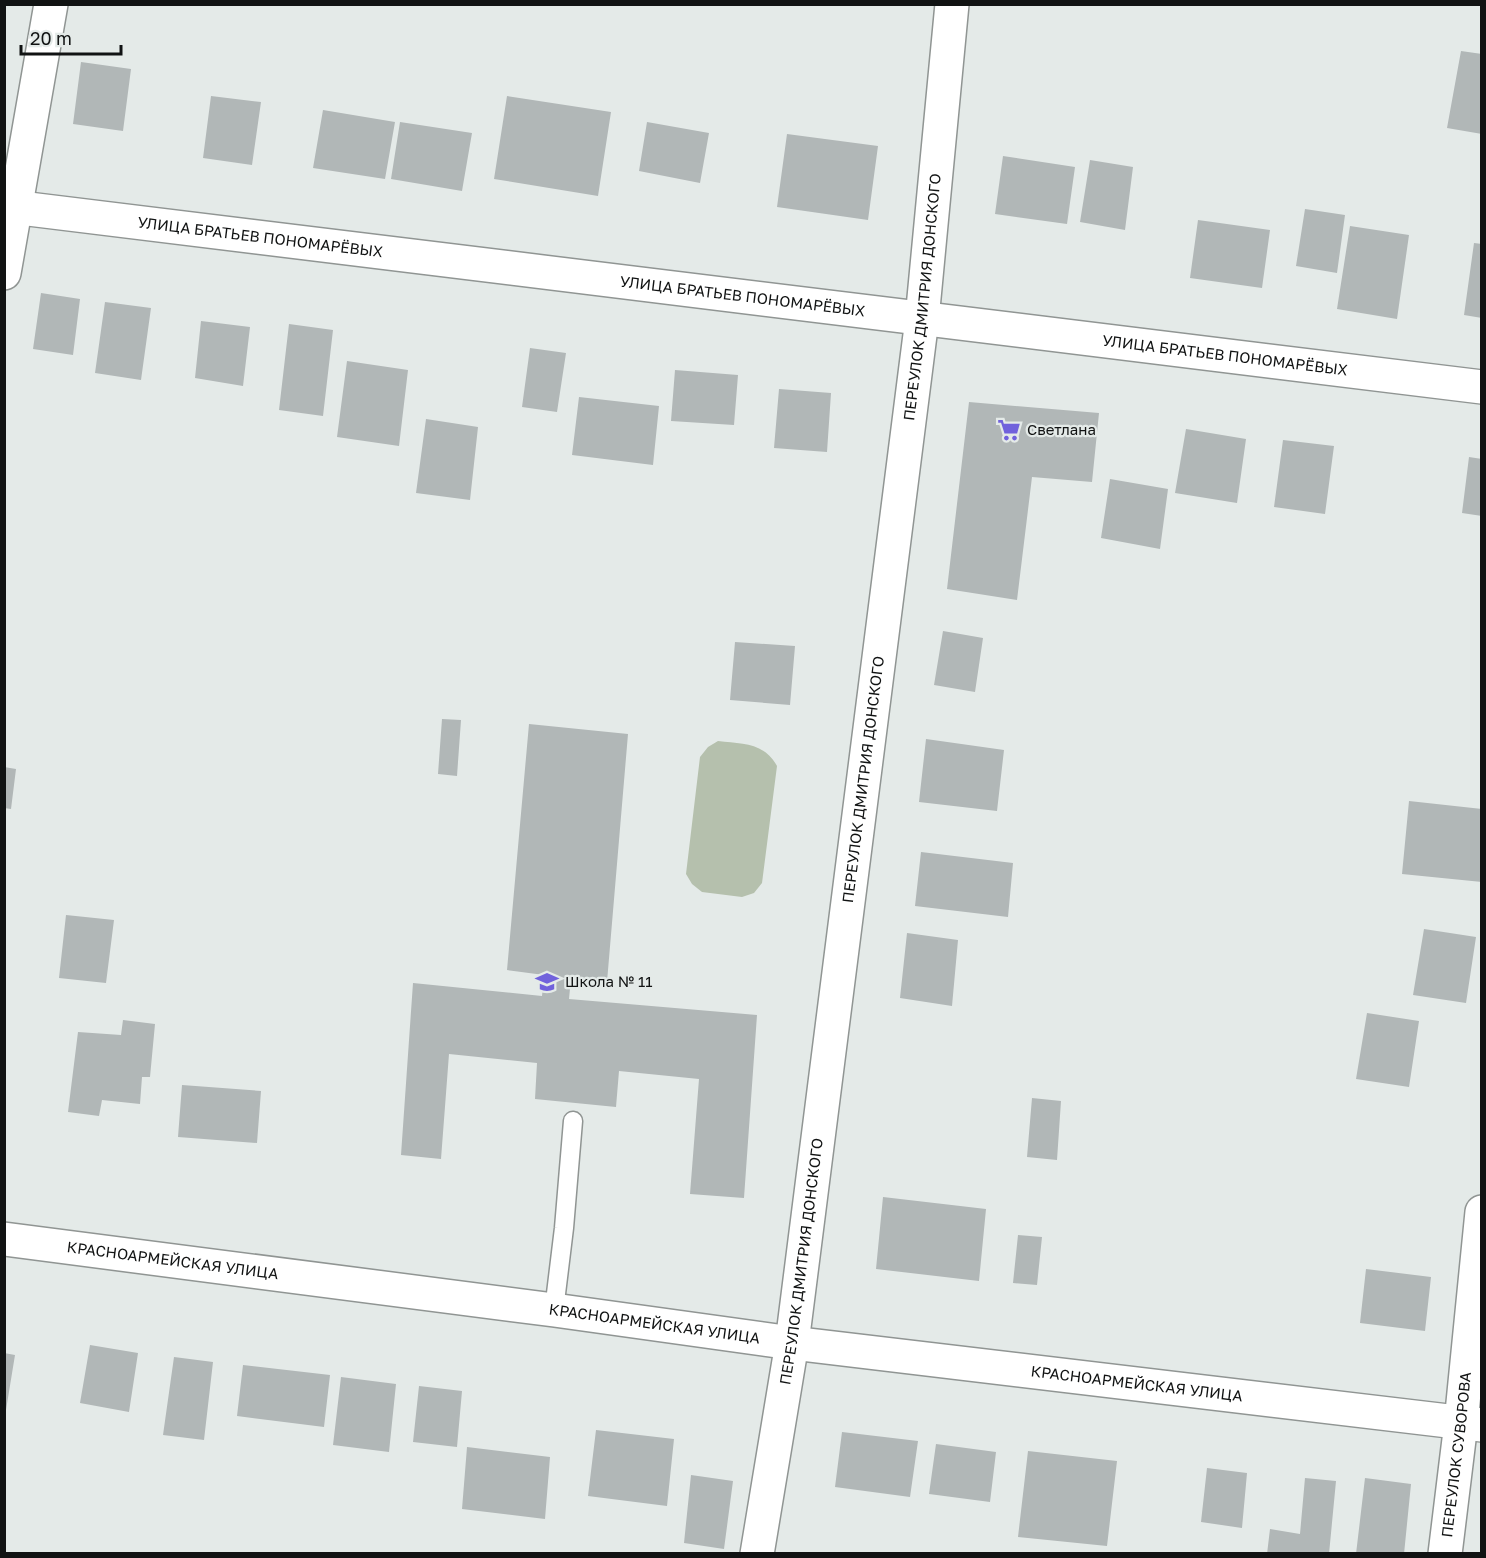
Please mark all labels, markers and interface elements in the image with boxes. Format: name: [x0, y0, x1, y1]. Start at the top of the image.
scale bar: [21, 18, 122, 56]
text: 20 m: [30, 27, 72, 49]
street label: ПЕРЕУЛОК ДМИТРИЯ ДОНСКОГО: [899, 172, 944, 422]
street label: УЛИЦА БРАТЬЕВ ПОНОМАРЁВЫХ: [137, 212, 384, 260]
street label: УЛИЦА БРАТЬЕВ ПОНОМАРЁВЫХ: [619, 272, 866, 319]
street label: УЛИЦА БРАТЬЕВ ПОНОМАРЁВЫХ: [1101, 331, 1349, 378]
supermarket icon: Светлана: [996, 417, 1022, 443]
place label: Светлана: [1027, 420, 1096, 438]
street label: ПЕРЕУЛОК ДМИТРИЯ ДОНСКОГО: [838, 655, 887, 904]
school or university icon: Школа № 11: [534, 969, 560, 995]
place label: Школа № 11: [565, 972, 652, 990]
street label: ПЕРЕУЛОК ДМИТРИЯ ДОНСКОГО: [775, 1137, 826, 1386]
street label: КРАСНОАРМЕЙСКАЯ УЛИЦА: [66, 1237, 280, 1282]
street label: КРАСНОАРМЕЙСКАЯ УЛИЦА: [548, 1299, 761, 1346]
street label: КРАСНОАРМЕЙСКАЯ УЛИЦА: [1030, 1361, 1244, 1404]
street label: ПЕРЕУЛОК СУВОРОВА: [1437, 1371, 1474, 1538]

